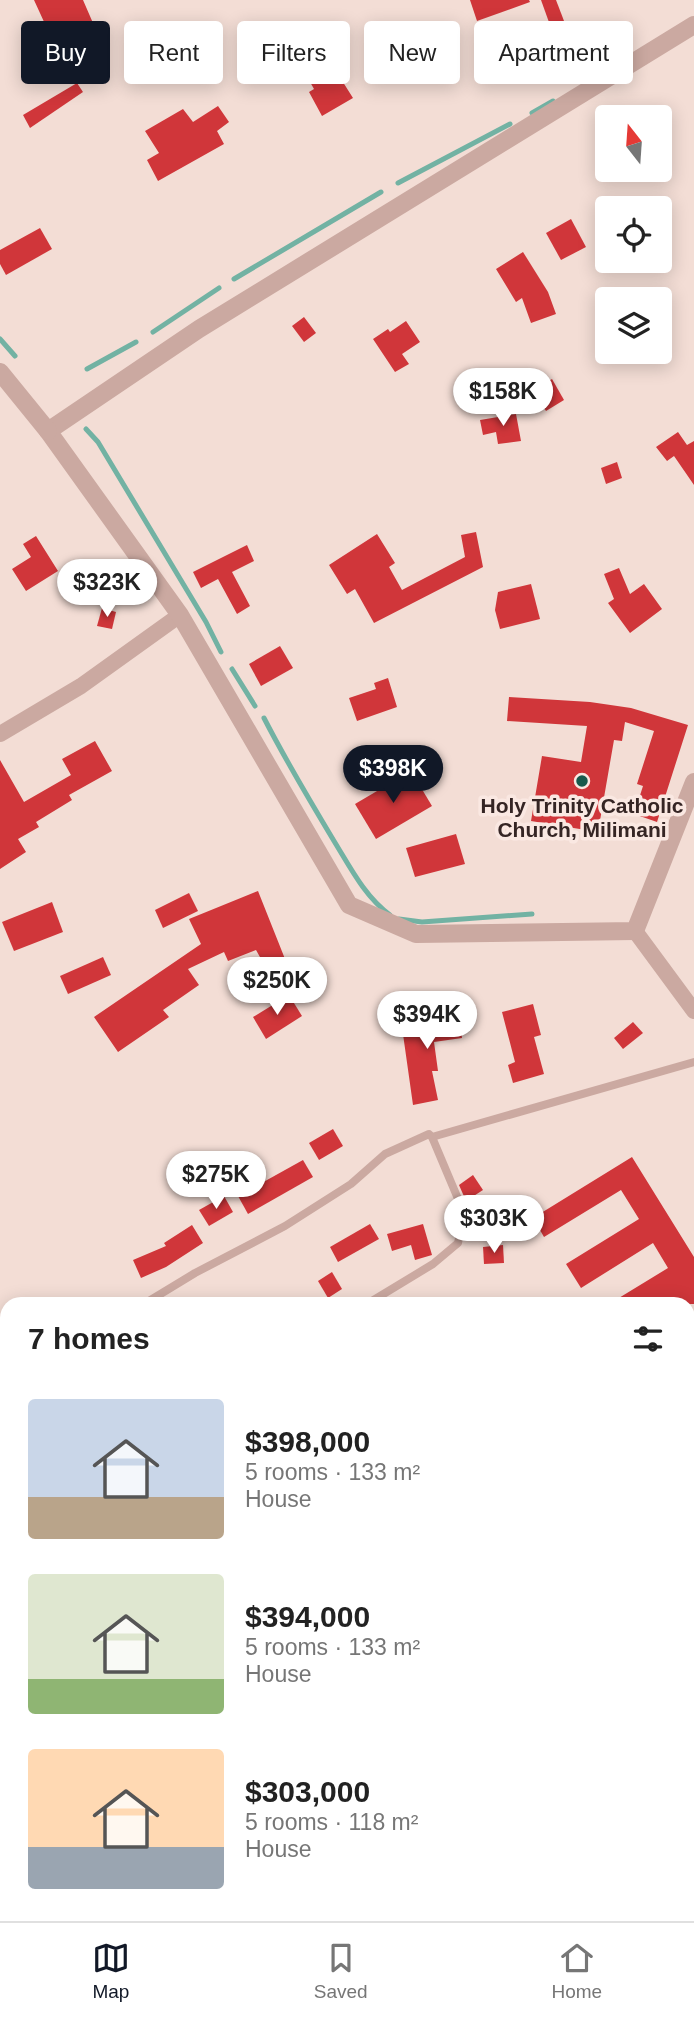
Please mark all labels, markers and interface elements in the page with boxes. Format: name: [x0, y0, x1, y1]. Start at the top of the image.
chip: Buy: [21, 21, 110, 84]
chip: Rent: [124, 21, 223, 84]
chip: Filters: [237, 21, 350, 84]
chip: New: [364, 21, 460, 84]
chip: Apartment: [474, 21, 633, 84]
north arrow: [595, 105, 672, 182]
map controls: [595, 105, 672, 364]
button: locate: [595, 196, 672, 273]
button: layers: [595, 287, 672, 364]
pin: $158K: [454, 368, 552, 428]
text: $158K: [469, 378, 537, 404]
pin: $323K: [58, 560, 156, 619]
text: $323K: [73, 569, 141, 595]
pin: $398K: [344, 746, 442, 805]
text: $398K: [359, 755, 427, 781]
marker: Holy Trinity Catholic Church, Milimani: [574, 773, 590, 789]
place label: Holy Trinity Catholic Church, Milimani: [480, 794, 684, 841]
pin: $250K: [228, 958, 326, 1017]
text: $250K: [243, 967, 311, 993]
pin: $394K: [378, 992, 476, 1051]
text: $394K: [393, 1001, 461, 1027]
pin: $275K: [167, 1152, 265, 1211]
text: $275K: [182, 1161, 250, 1187]
pin: $303K: [445, 1196, 543, 1255]
text: $303K: [460, 1205, 528, 1231]
icon: filters: [629, 1320, 667, 1358]
text: 7 homes: [28, 1322, 150, 1355]
text: $398,000: [245, 1425, 370, 1458]
icon: home: [84, 1427, 168, 1511]
text: 5 rooms · 133 m²: [245, 1459, 420, 1485]
text: House: [245, 1486, 311, 1512]
text: $394,000: [245, 1600, 370, 1633]
icon: home: [84, 1602, 168, 1686]
text: 5 rooms · 133 m²: [245, 1634, 420, 1660]
text: House: [245, 1661, 311, 1687]
text: $303,000: [245, 1775, 370, 1808]
icon: home: [84, 1777, 168, 1861]
text: 5 rooms · 118 m²: [245, 1809, 418, 1835]
text: House: [245, 1836, 311, 1862]
tab: Map: [92, 1939, 130, 2003]
tab: Saved: [314, 1939, 368, 2003]
tab: Home: [551, 1939, 602, 2003]

